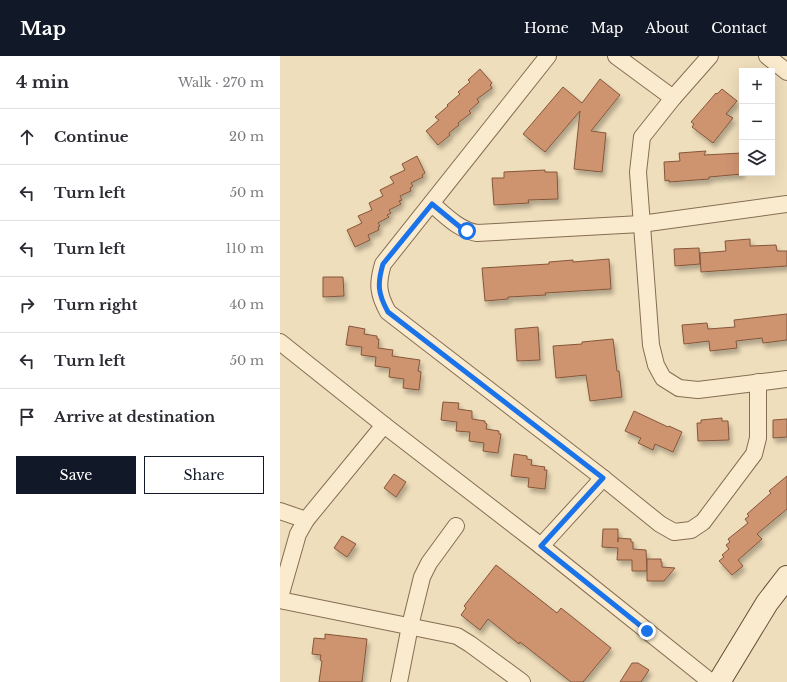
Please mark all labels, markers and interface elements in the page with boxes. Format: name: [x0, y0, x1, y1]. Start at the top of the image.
text: Map: [20, 17, 66, 40]
text: Home: [524, 19, 569, 37]
text: Map: [591, 19, 623, 37]
text: About: [645, 19, 689, 37]
text: Contact: [711, 19, 767, 37]
map controls: [739, 68, 775, 176]
button: +: [739, 68, 775, 104]
text: 4 min: [16, 72, 69, 93]
text: Walk · 270 m: [178, 74, 264, 91]
button: −: [739, 104, 775, 140]
icon: ahead: [16, 126, 38, 148]
text: Continue: [54, 127, 129, 146]
text: 20 m: [229, 128, 264, 145]
button: layers: [739, 140, 775, 176]
icon: left: [16, 182, 38, 204]
text: Turn left: [54, 183, 125, 202]
text: 50 m: [230, 184, 264, 201]
route start: [458, 222, 476, 240]
icon: left: [16, 238, 38, 260]
text: Turn left: [54, 239, 125, 258]
text: 110 m: [225, 240, 264, 257]
icon: right: [16, 294, 38, 316]
text: Turn right: [54, 295, 137, 314]
text: 40 m: [229, 296, 264, 313]
icon: left: [16, 350, 38, 372]
text: Turn left: [54, 351, 125, 370]
text: 50 m: [230, 352, 264, 369]
icon: arrive: [16, 406, 38, 428]
text: Arrive at destination: [54, 407, 215, 426]
button: Save: [16, 456, 136, 494]
button: Share: [144, 456, 264, 494]
route end: [638, 622, 656, 640]

